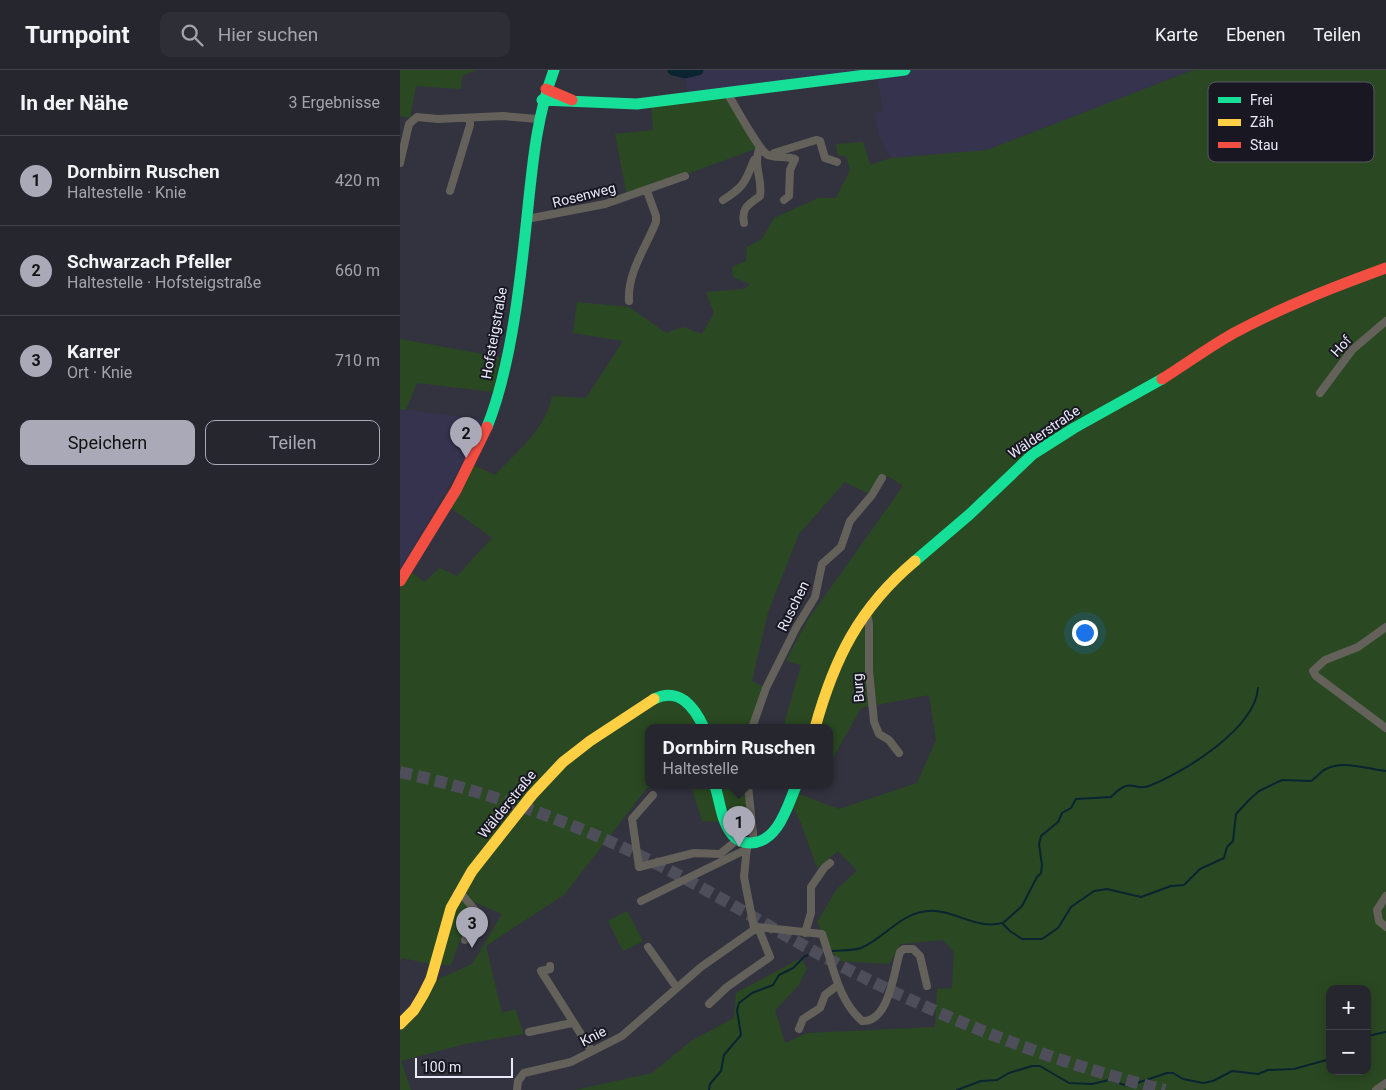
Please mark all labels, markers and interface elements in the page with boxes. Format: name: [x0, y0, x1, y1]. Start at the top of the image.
search box: [160, 12, 510, 57]
text: Turnpoint: [25, 21, 130, 49]
icon: search: [178, 21, 206, 49]
text: Hier suchen: [218, 23, 318, 46]
text: Karte: [1155, 24, 1198, 45]
text: Ebenen: [1226, 24, 1285, 45]
text: Teilen: [1313, 24, 1361, 45]
legend: [1208, 82, 1374, 162]
text: In der Nähe: [20, 91, 128, 115]
text: Frei: [1250, 92, 1273, 108]
text: 3 Ergebnisse: [288, 93, 380, 112]
text: Zäh: [1250, 114, 1274, 130]
text: Stau: [1250, 137, 1278, 153]
text: Dornbirn Ruschen: [67, 160, 220, 183]
text: 1: [31, 171, 41, 190]
text: 420 m: [335, 171, 380, 190]
street label: Rosenweg: [551, 179, 617, 211]
text: Haltestelle · Knie: [67, 183, 186, 202]
text: Schwarzach Pfeller: [67, 250, 232, 273]
text: 2: [31, 261, 41, 280]
text: 660 m: [335, 261, 380, 280]
text: Haltestelle · Hofsteigstraße: [67, 273, 261, 292]
street label: Hofsteigstraße: [478, 286, 510, 380]
street label: Hof: [1327, 332, 1355, 360]
text: Karrer: [67, 340, 120, 363]
text: 3: [31, 351, 41, 370]
text: 710 m: [335, 351, 380, 370]
text: Ort · Knie: [67, 363, 132, 382]
street label: Wälderstraße: [1005, 402, 1083, 462]
pin: 2: [450, 417, 482, 458]
button: Speichern: [20, 420, 195, 465]
button: Teilen: [205, 420, 380, 465]
street label: Ruschen: [774, 578, 812, 634]
your location: [1072, 620, 1098, 646]
street label: Burg: [849, 673, 867, 703]
popup: [645, 724, 833, 789]
text: Dornbirn Ruschen: [663, 736, 815, 759]
text: Haltestelle: [663, 759, 739, 778]
street label: Wälderstraße: [475, 767, 539, 841]
pin: 1: [723, 806, 755, 847]
pin: 3: [456, 907, 488, 948]
map controls: [1326, 985, 1371, 1075]
button: +: [1326, 985, 1371, 1030]
street label: Knie: [577, 1023, 609, 1049]
button: −: [1326, 1030, 1371, 1075]
scale bar: [415, 1055, 512, 1078]
text: 100 m: [422, 1059, 461, 1075]

